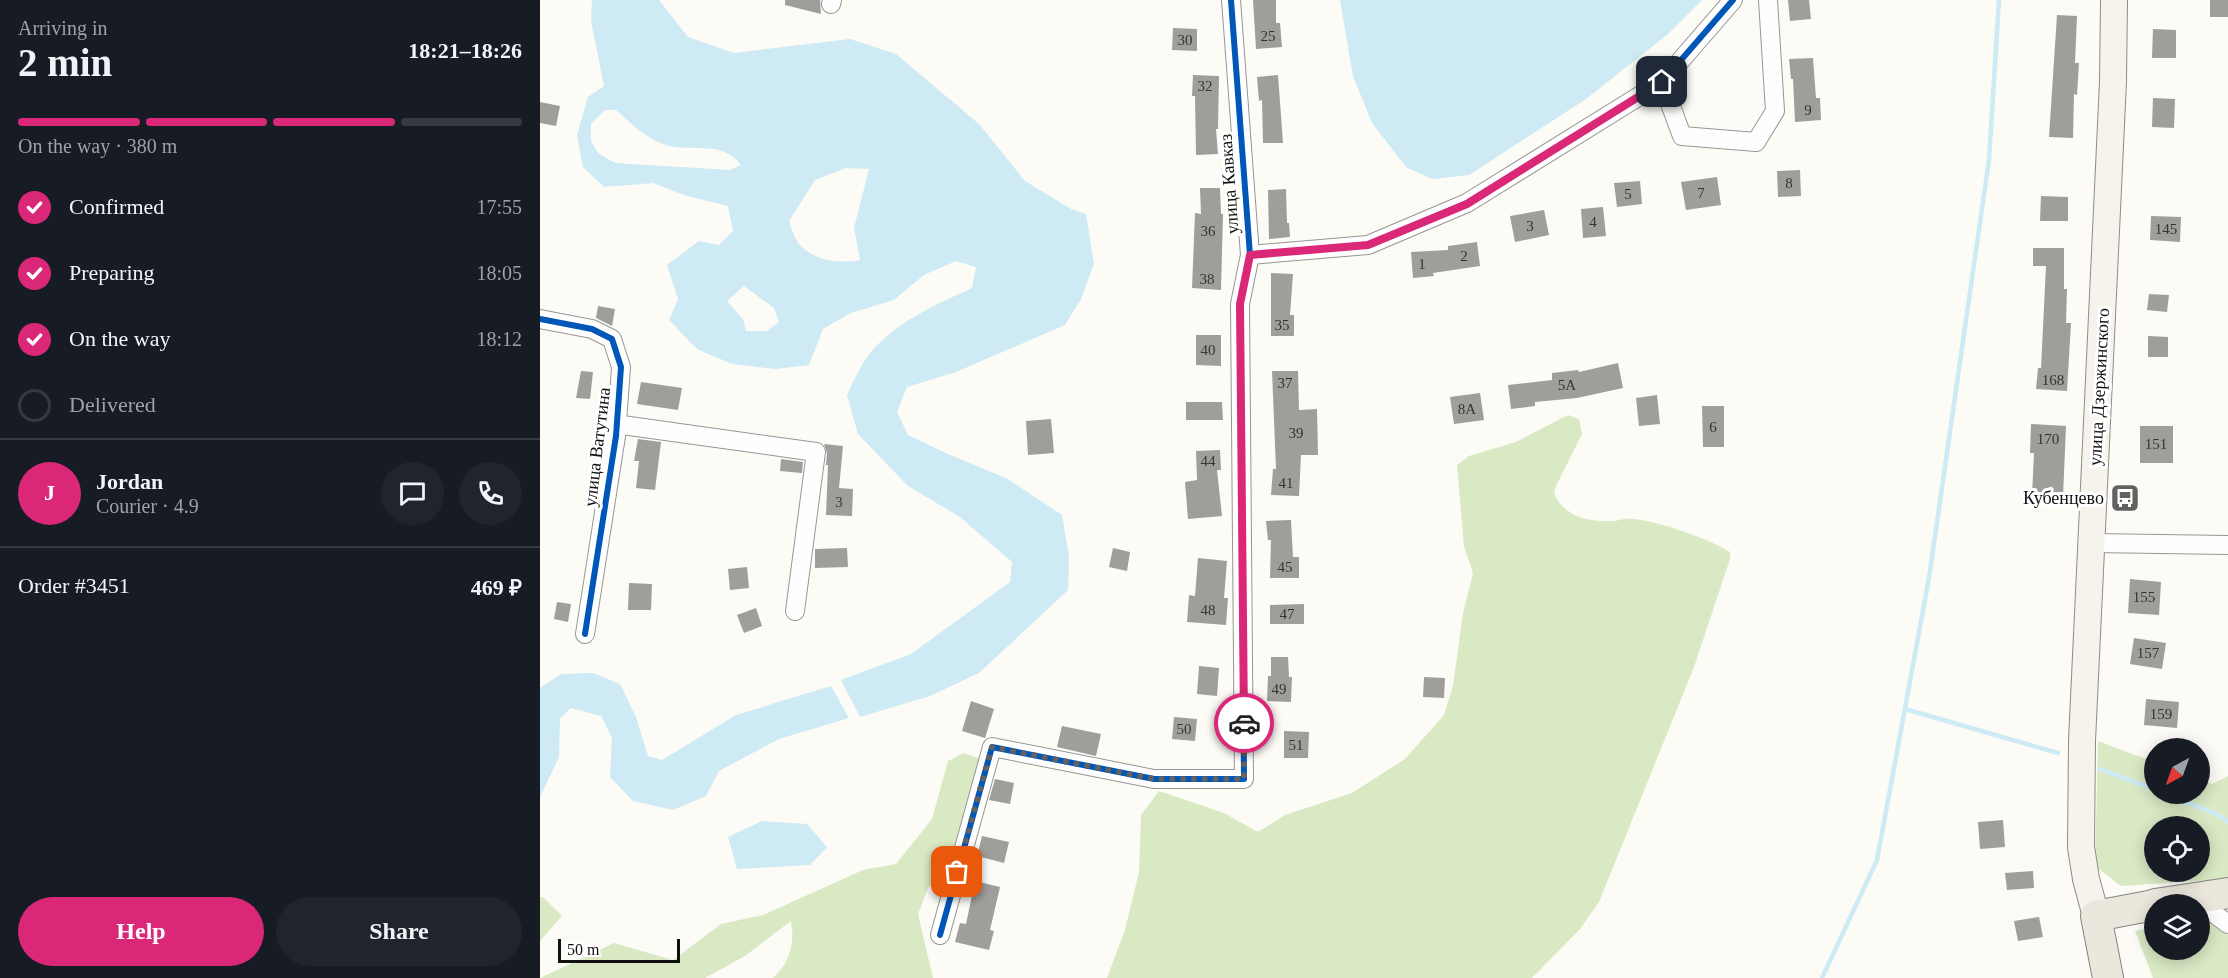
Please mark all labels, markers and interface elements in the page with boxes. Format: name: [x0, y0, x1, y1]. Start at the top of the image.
text: Arriving in: [18, 17, 107, 39]
house number: 25: [1261, 28, 1276, 44]
house number: 30: [1178, 32, 1193, 48]
text: 18:21–18:26: [408, 38, 522, 63]
text: 2 min: [18, 41, 112, 84]
pin: [1636, 56, 1687, 107]
icon: home: [1645, 65, 1678, 98]
house number: 32: [1198, 78, 1213, 94]
house number: 9: [1804, 102, 1812, 118]
street label: улица Кавказ: [1216, 133, 1242, 235]
text: On the way · 380 m: [18, 135, 177, 157]
house number: 8: [1785, 175, 1793, 191]
house number: 7: [1697, 185, 1705, 201]
house number: 5: [1624, 186, 1632, 202]
icon: check: [18, 191, 51, 224]
text: Confirmed: [69, 194, 164, 219]
text: 17:55: [476, 196, 522, 218]
house number: 4: [1589, 214, 1597, 230]
house number: 3: [1526, 218, 1534, 234]
house number: 145: [2155, 221, 2177, 237]
house number: 36: [1201, 223, 1216, 239]
house number: 2: [1460, 248, 1468, 264]
house number: 1: [1418, 256, 1426, 272]
icon: check: [18, 257, 51, 290]
text: Preparing: [69, 260, 155, 285]
text: 18:05: [476, 262, 522, 284]
house number: 38: [1200, 271, 1215, 287]
street label: улица Дзержинского: [2085, 307, 2113, 467]
house number: 35: [1275, 317, 1290, 333]
icon: check: [18, 323, 51, 356]
text: On the way: [69, 326, 170, 351]
text: 18:12: [476, 328, 522, 350]
house number: 40: [1201, 342, 1216, 358]
house number: 168: [2042, 372, 2064, 388]
house number: 37: [1278, 375, 1293, 391]
house number: 5А: [1558, 377, 1576, 393]
street label: улица Ватутина: [580, 386, 614, 508]
text: Delivered: [69, 392, 156, 417]
house number: 8А: [1458, 401, 1476, 417]
house number: 6: [1709, 419, 1717, 435]
house number: 39: [1289, 425, 1304, 441]
house number: 170: [2037, 431, 2059, 447]
house number: 151: [2145, 436, 2167, 452]
house number: 44: [1201, 453, 1216, 469]
button: chat: [381, 462, 444, 525]
button: phone: [459, 462, 522, 525]
text: Jordan: [96, 469, 163, 494]
house number: 41: [1279, 475, 1294, 491]
text: J: [44, 480, 55, 505]
bus stop icon: Кубенцево: [2109, 482, 2141, 514]
place label: Кубенцево: [2023, 488, 2104, 508]
house number: 3: [835, 494, 843, 510]
text: Courier · 4.9: [96, 495, 199, 517]
house number: 45: [1278, 559, 1293, 575]
text: Order #3451: [18, 573, 130, 598]
text: 469 ₽: [471, 575, 522, 600]
house number: 155: [2133, 589, 2155, 605]
house number: 48: [1201, 602, 1216, 618]
house number: 47: [1280, 606, 1295, 622]
house number: 157: [2137, 645, 2160, 661]
house number: 49: [1272, 681, 1287, 697]
courier: [1214, 693, 1274, 753]
house number: 159: [2150, 706, 2172, 722]
icon: car: [1228, 707, 1261, 740]
house number: 50: [1177, 721, 1192, 737]
house number: 51: [1289, 737, 1304, 753]
north arrow: [2144, 738, 2210, 804]
map controls: [2144, 738, 2210, 960]
button: locate: [2144, 816, 2210, 882]
pin: [931, 846, 982, 897]
icon: bag: [940, 855, 973, 888]
button: layers: [2144, 894, 2210, 960]
button: Help: [18, 897, 264, 966]
button: Share: [276, 897, 522, 966]
scale bar: [558, 936, 680, 964]
text: 50 m: [567, 941, 599, 958]

